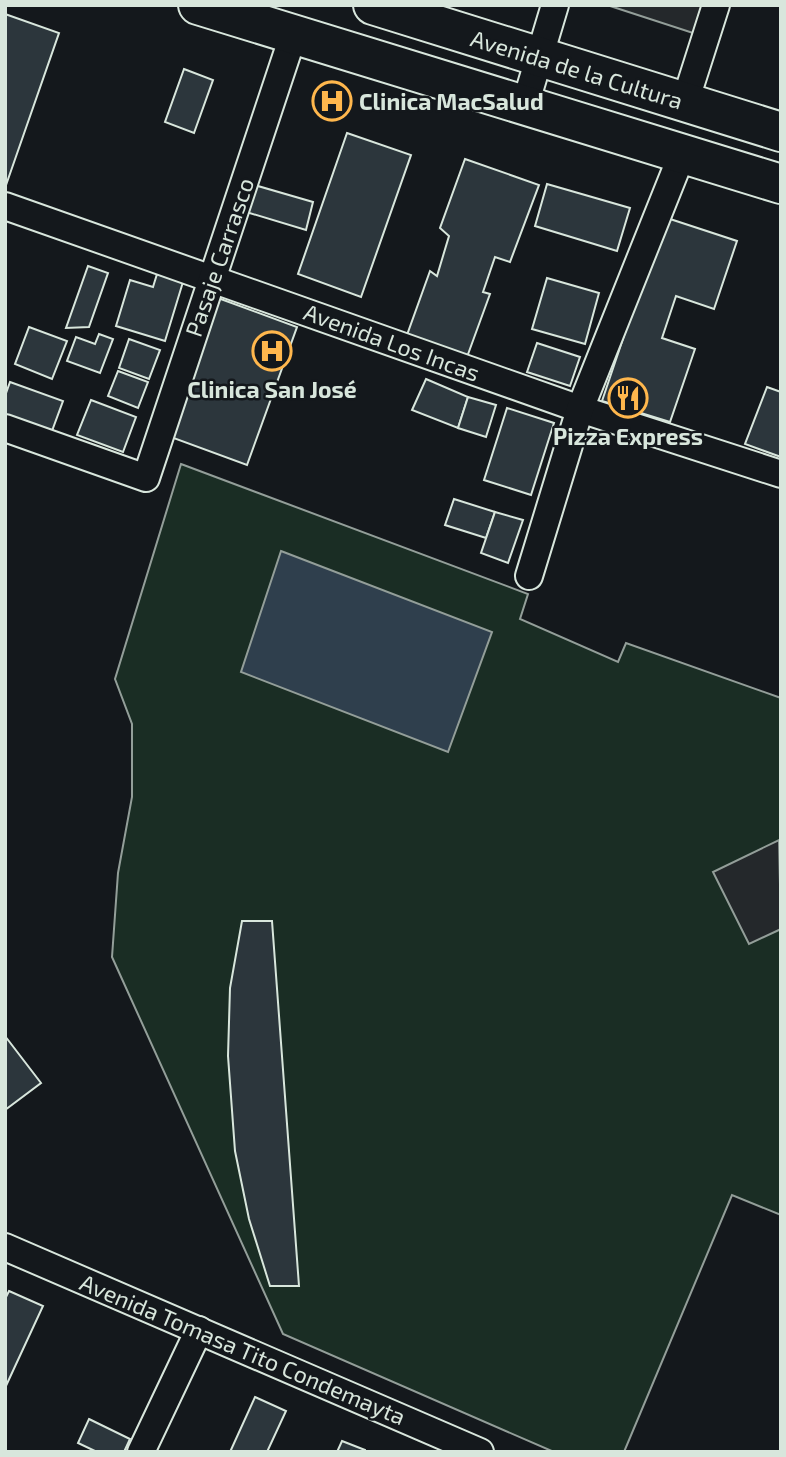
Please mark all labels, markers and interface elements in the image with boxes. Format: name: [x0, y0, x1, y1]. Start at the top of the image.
street label: Avenida de la Cultura: [468, 23, 686, 115]
hospital icon: Clinica MacSalud: [311, 80, 353, 122]
place label: Clinica MacSalud: [359, 87, 544, 115]
street label: Pasaje Carrasco: [179, 174, 259, 340]
street label: Avenida Los Incas: [300, 297, 484, 387]
hospital icon: Clinica San José: [251, 330, 293, 372]
place label: Clinica San José: [187, 375, 357, 403]
restaurant icon: Pizza Express: [607, 377, 649, 419]
place label: Pizza Express: [553, 422, 703, 450]
street label: Avenida Tomasa Tito Condemayta: [76, 1268, 410, 1430]

